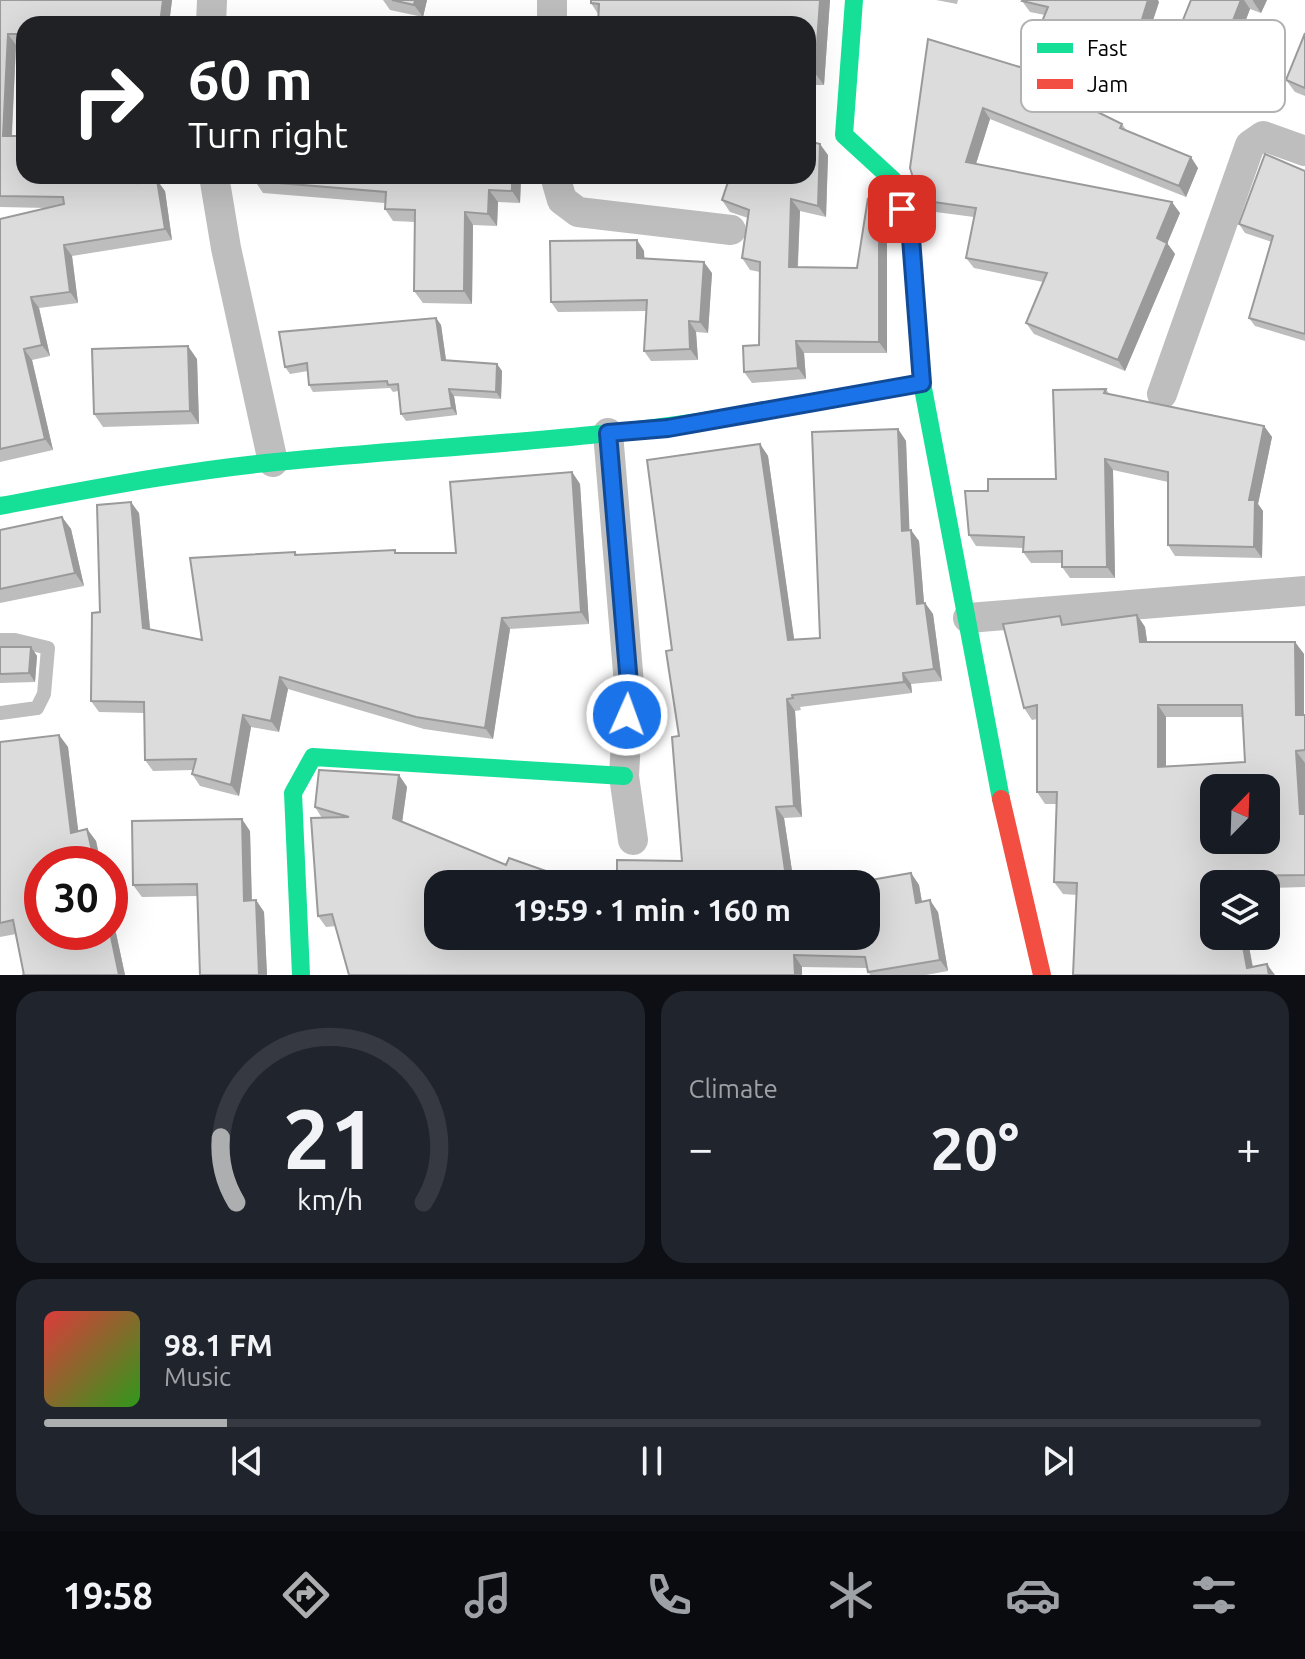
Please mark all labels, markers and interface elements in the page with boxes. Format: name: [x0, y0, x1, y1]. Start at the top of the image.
legend: [1021, 20, 1285, 112]
text: Fast: [1087, 35, 1128, 60]
icon: right: [56, 48, 160, 152]
text: 60 m: [188, 48, 313, 111]
text: Jam: [1087, 71, 1128, 96]
text: Turn right: [188, 114, 348, 155]
pin: [868, 175, 936, 243]
icon: arrive: [880, 187, 924, 231]
position arrow: [585, 673, 669, 757]
north arrow: [1200, 774, 1280, 854]
map controls: [1200, 774, 1280, 950]
speed limit sign: 30: [24, 846, 128, 950]
button: layers: [1200, 870, 1280, 950]
text: 19:59 · 1 min · 160 m: [513, 893, 791, 927]
text: Climate: [689, 1074, 778, 1103]
text: 21: [283, 1091, 377, 1185]
text: 20°: [930, 1114, 1019, 1181]
text: −: [689, 1123, 713, 1172]
text: +: [1236, 1123, 1261, 1172]
text: km/h: [297, 1183, 363, 1215]
text: 98.1 FM: [164, 1328, 273, 1362]
text: Music: [164, 1362, 231, 1391]
icon: previous: [225, 1439, 269, 1483]
icon: pause: [630, 1439, 674, 1483]
icon: next: [1036, 1439, 1080, 1483]
icon: directions: [278, 1567, 334, 1623]
icon: music: [460, 1567, 516, 1623]
icon: phone: [641, 1567, 697, 1623]
icon: climate: [823, 1567, 879, 1623]
icon: car: [1005, 1567, 1061, 1623]
icon: filters: [1186, 1567, 1242, 1623]
text: 19:58: [63, 1575, 153, 1616]

